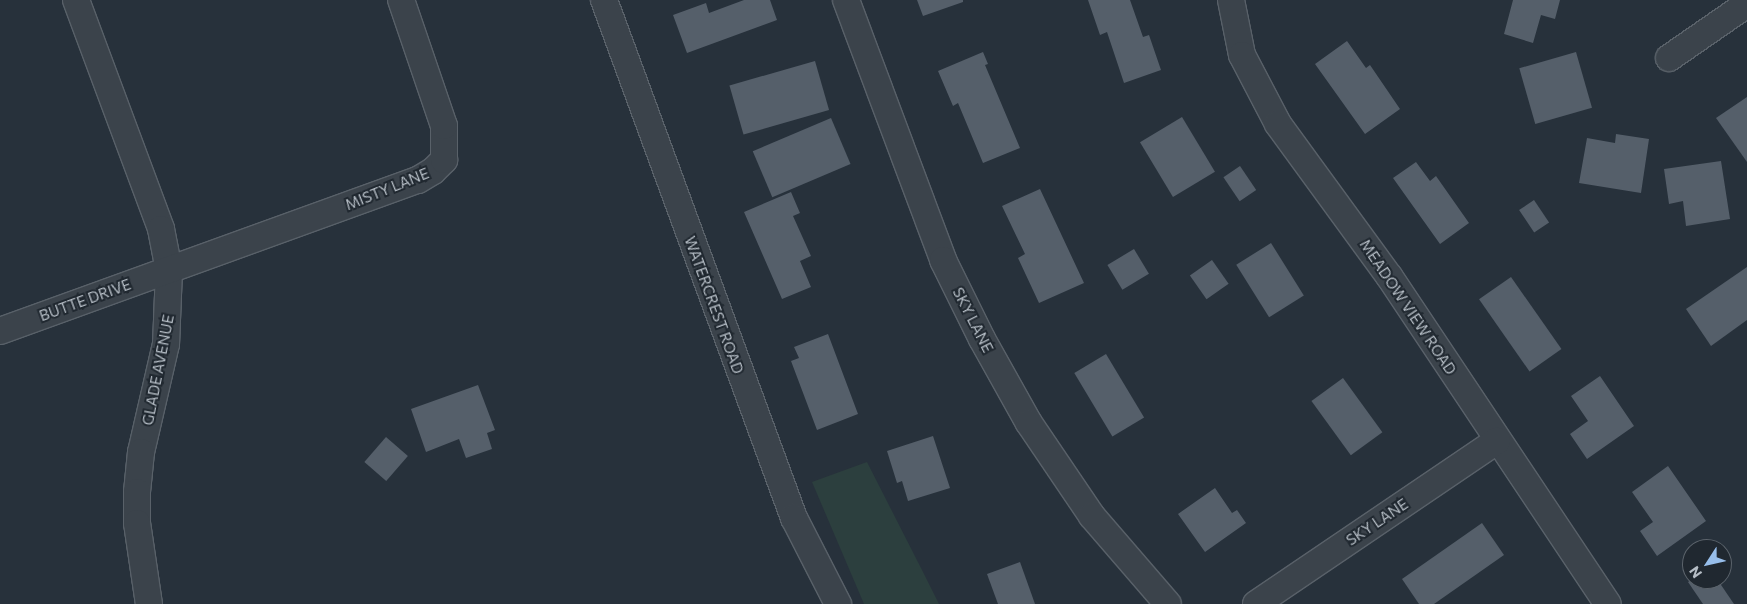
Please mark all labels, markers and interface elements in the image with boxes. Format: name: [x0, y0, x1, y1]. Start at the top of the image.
street label: MISTY LANE: [343, 164, 431, 214]
street label: WATERCREST ROAD: [681, 234, 747, 376]
street label: MEADOW VIEW ROAD: [1356, 236, 1460, 378]
street label: BUTTE DRIVE: [37, 275, 133, 325]
street label: SKY LANE: [949, 284, 997, 356]
street label: GLADE AVENUE: [138, 313, 178, 427]
street label: SKY LANE: [1343, 495, 1411, 549]
north arrow: [1682, 539, 1732, 589]
text: N: [1685, 563, 1705, 581]

